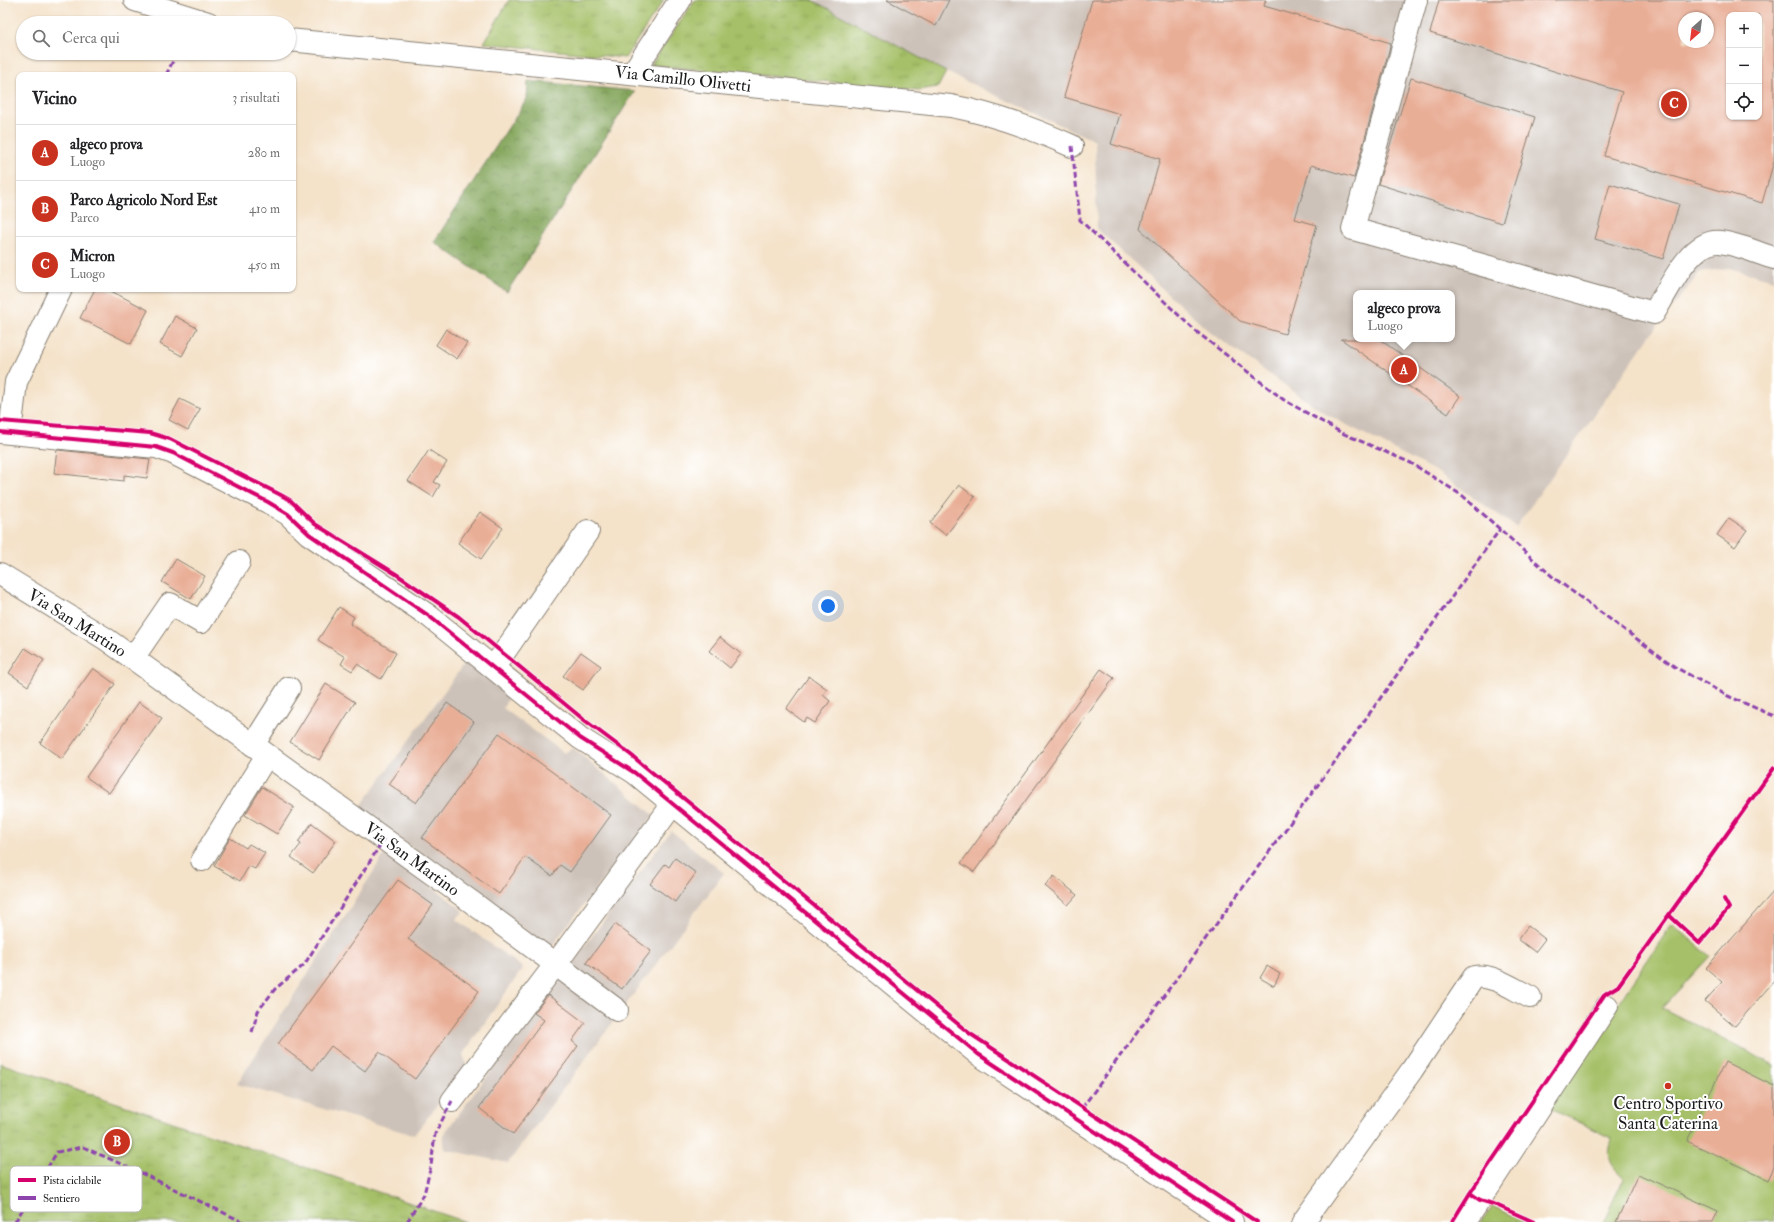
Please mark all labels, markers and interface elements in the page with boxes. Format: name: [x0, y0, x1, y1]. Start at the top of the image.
north arrow: [1678, 12, 1714, 48]
map controls: [1726, 12, 1762, 120]
button: +: [1726, 12, 1762, 48]
search box: [16, 16, 296, 60]
icon: search: [30, 27, 52, 49]
text: Cerca qui: [62, 29, 120, 48]
button: −: [1726, 48, 1762, 84]
street label: Via Camillo Olivetti: [614, 61, 753, 97]
button: locate: [1726, 84, 1762, 120]
text: Vicino: [32, 88, 77, 109]
pin: C: [1661, 89, 1687, 119]
text: 3 risultati: [232, 90, 280, 106]
text: algeco prova: [70, 135, 143, 154]
text: A: [41, 145, 49, 161]
text: 280 m: [248, 145, 280, 161]
text: Luogo: [70, 154, 105, 170]
text: Parco Agricolo Nord Est: [70, 191, 217, 210]
text: B: [41, 201, 49, 217]
text: 410 m: [249, 201, 280, 217]
text: Parco: [70, 210, 99, 226]
text: Micron: [70, 247, 115, 266]
text: C: [40, 257, 50, 273]
text: 450 m: [248, 257, 280, 273]
text: Luogo: [70, 266, 105, 282]
popup: [1353, 290, 1455, 342]
text: algeco prova: [1368, 299, 1440, 318]
text: Luogo: [1368, 318, 1403, 334]
pin: A: [1391, 355, 1417, 385]
street label: Via San Martino: [24, 584, 130, 662]
your location: [818, 596, 838, 616]
street label: Via San Martino: [360, 817, 464, 901]
marker: Centro Sportivo Santa Caterina: [1663, 1081, 1673, 1091]
place label: Centro Sportivo Santa Caterina: [1613, 1093, 1723, 1134]
pin: B: [104, 1127, 130, 1157]
legend: [10, 1166, 142, 1212]
text: Pista ciclabile: [43, 1174, 102, 1187]
text: Sentiero: [43, 1192, 80, 1205]

